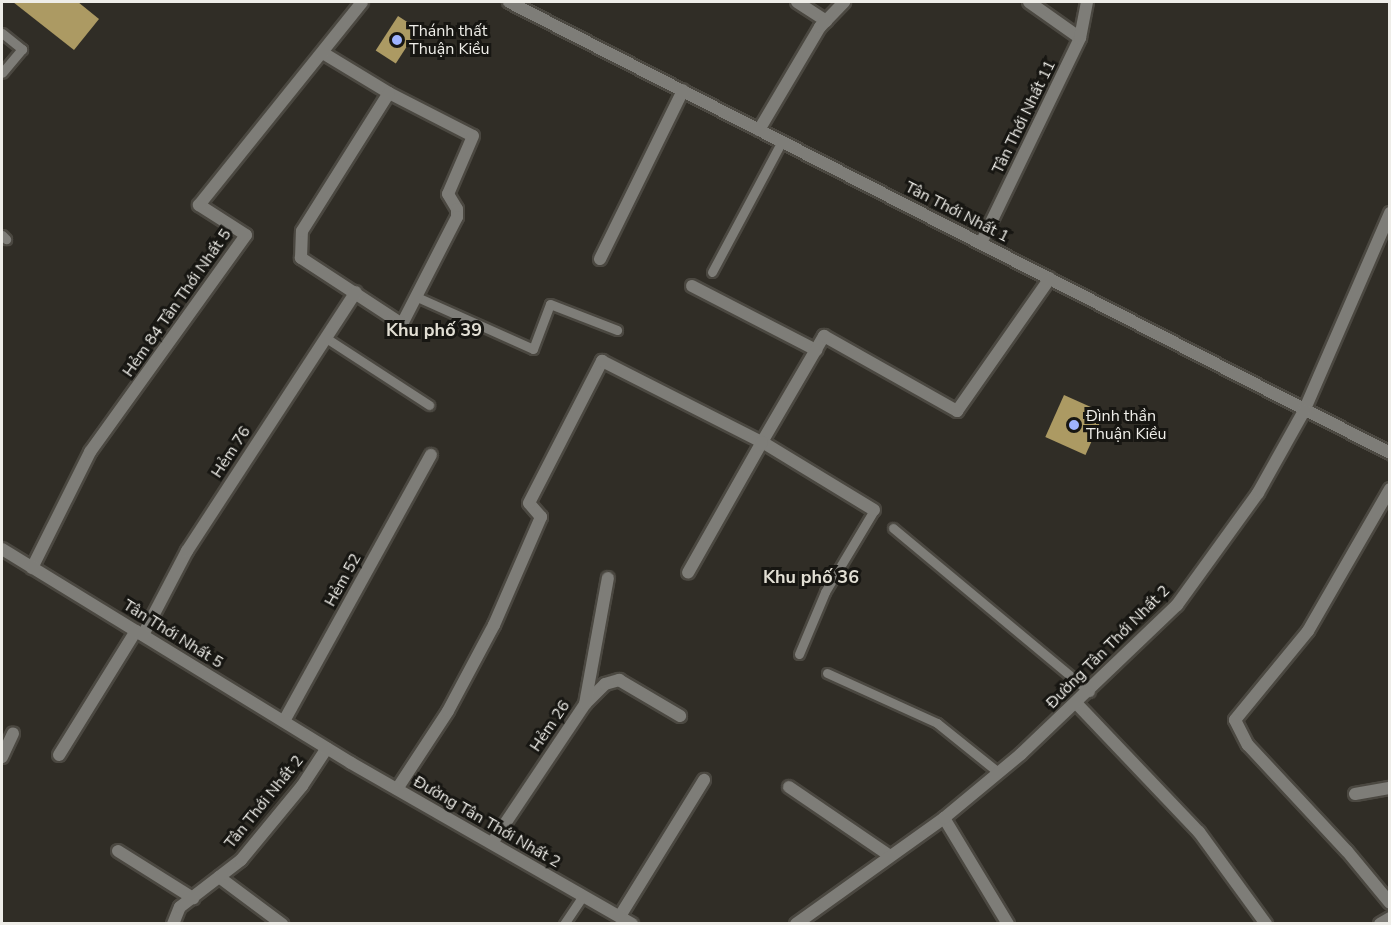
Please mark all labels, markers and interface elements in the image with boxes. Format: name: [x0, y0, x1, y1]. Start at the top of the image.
place label: Thánh thất Thuận Kiều: [409, 21, 490, 59]
marker: Thánh thất Thuận Kiều: [390, 33, 404, 47]
street label: Tân Thới Nhất 11: [988, 57, 1060, 177]
street label: Tân Thới Nhất 1: [902, 178, 1012, 246]
street label: Hẻm 84 Tân Thới Nhất 5: [119, 225, 235, 381]
district label: Khu phố 39: [386, 319, 482, 341]
place label: Đình thần Thuận Kiều: [1086, 406, 1167, 444]
marker: Đình thần Thuận Kiều: [1067, 418, 1081, 432]
street label: Hẻm 76: [207, 423, 255, 481]
street label: Hẻm 52: [321, 550, 365, 610]
district label: Khu phố 36: [763, 566, 859, 588]
street label: Đường Tân Thới Nhất 2: [1042, 581, 1174, 713]
street label: Tân Thới Nhất 5: [119, 596, 227, 672]
street label: Hẻm 26: [526, 697, 574, 755]
street label: Tân Thới Nhất 2: [221, 752, 307, 852]
street label: Đường Tân Thới Nhất 2: [410, 772, 564, 872]

